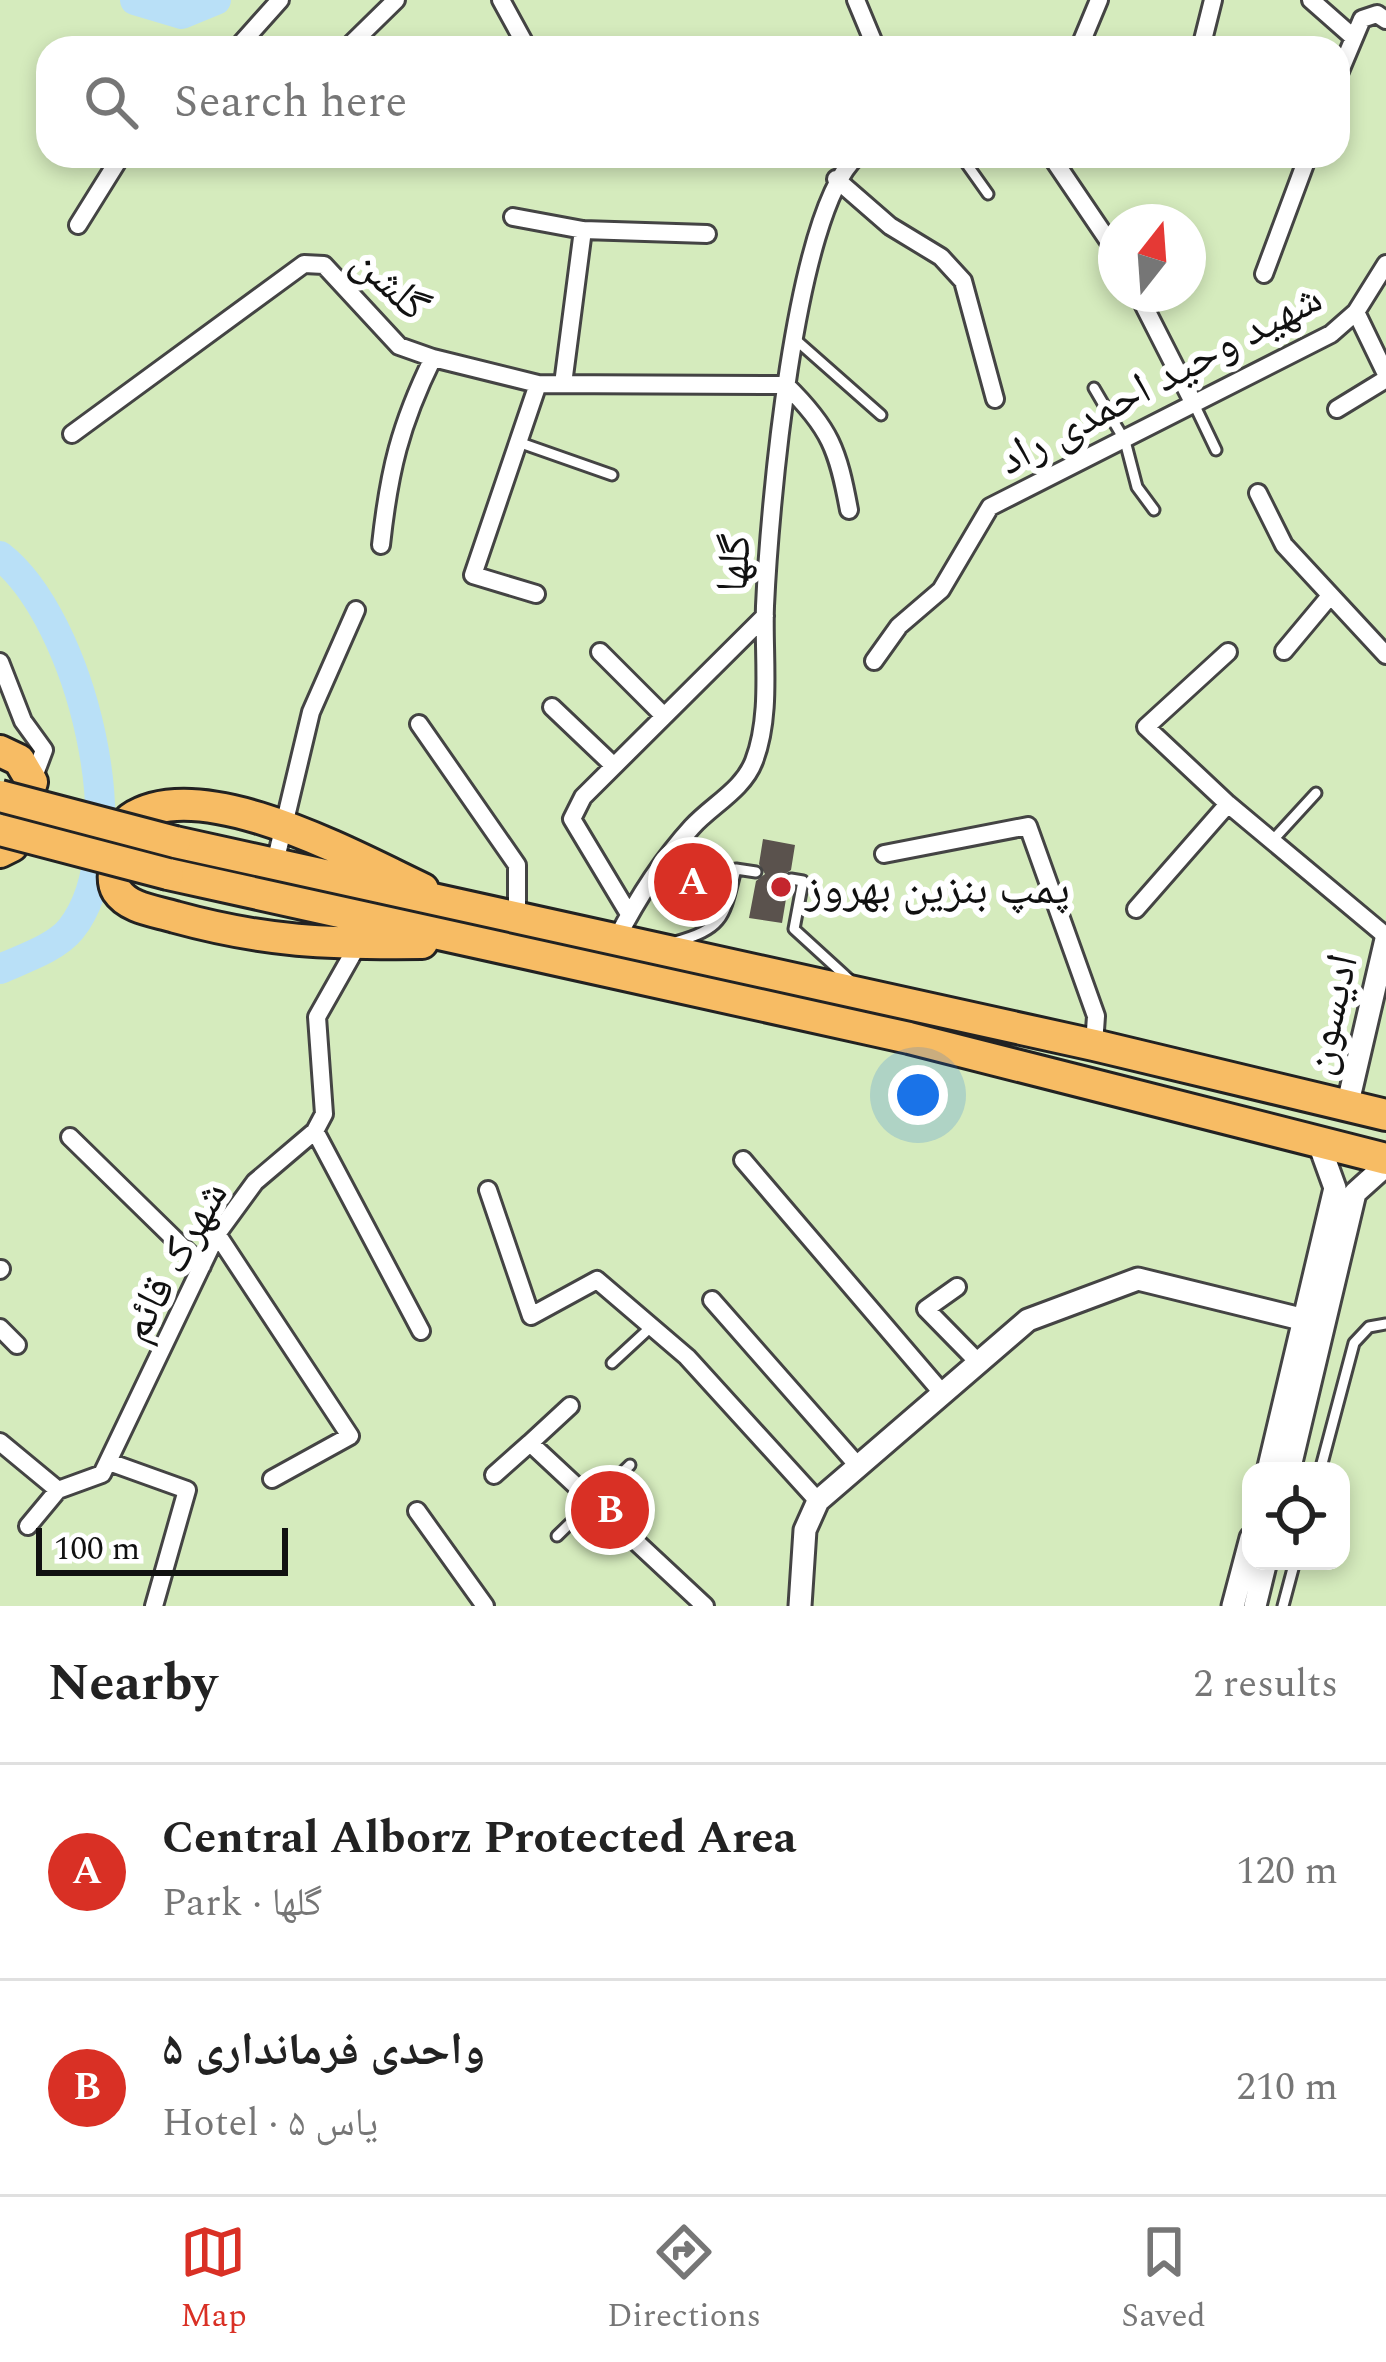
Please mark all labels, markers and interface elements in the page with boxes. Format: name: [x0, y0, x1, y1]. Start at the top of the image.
search box: [36, 36, 1350, 168]
text: Search here: [174, 68, 407, 137]
icon: search: [78, 69, 144, 135]
north arrow: [1098, 204, 1206, 312]
street label: گلشن: [335, 229, 445, 338]
street label: شهید وحید احمدی راد: [985, 264, 1335, 494]
street label: گلها: [698, 532, 771, 595]
pin: A: [654, 837, 732, 927]
place label: پمپ بنزین بهروز: [804, 855, 1070, 924]
marker: پمپ بنزین بهروز: [768, 874, 794, 900]
street label: ادیسون: [1283, 947, 1378, 1082]
your location: [888, 1065, 948, 1125]
street label: شهرک قائم: [102, 1168, 247, 1355]
map controls: [1242, 1462, 1350, 1570]
button: locate: [1242, 1462, 1350, 1570]
pin: B: [571, 1465, 649, 1555]
scale bar: [36, 1522, 288, 1575]
text: 100 m: [54, 1524, 140, 1574]
text: Nearby: [48, 1645, 217, 1723]
text: 2 results: [1194, 1655, 1338, 1714]
text: Central Alborz Protected Area: [162, 1804, 797, 1873]
text: A: [72, 1842, 102, 1901]
text: 120 m: [1236, 1842, 1338, 1901]
text: Park · گلها: [162, 1874, 322, 1933]
text: ۵ واحدی فرمانداری: [162, 2016, 485, 2085]
text: B: [73, 2058, 101, 2117]
text: 210 m: [1236, 2058, 1338, 2117]
text: Hotel · یاس ۵: [162, 2094, 378, 2153]
tab: Map: [180, 2219, 247, 2341]
tab: Directions: [607, 2219, 761, 2341]
tab: Saved: [1121, 2219, 1206, 2341]

